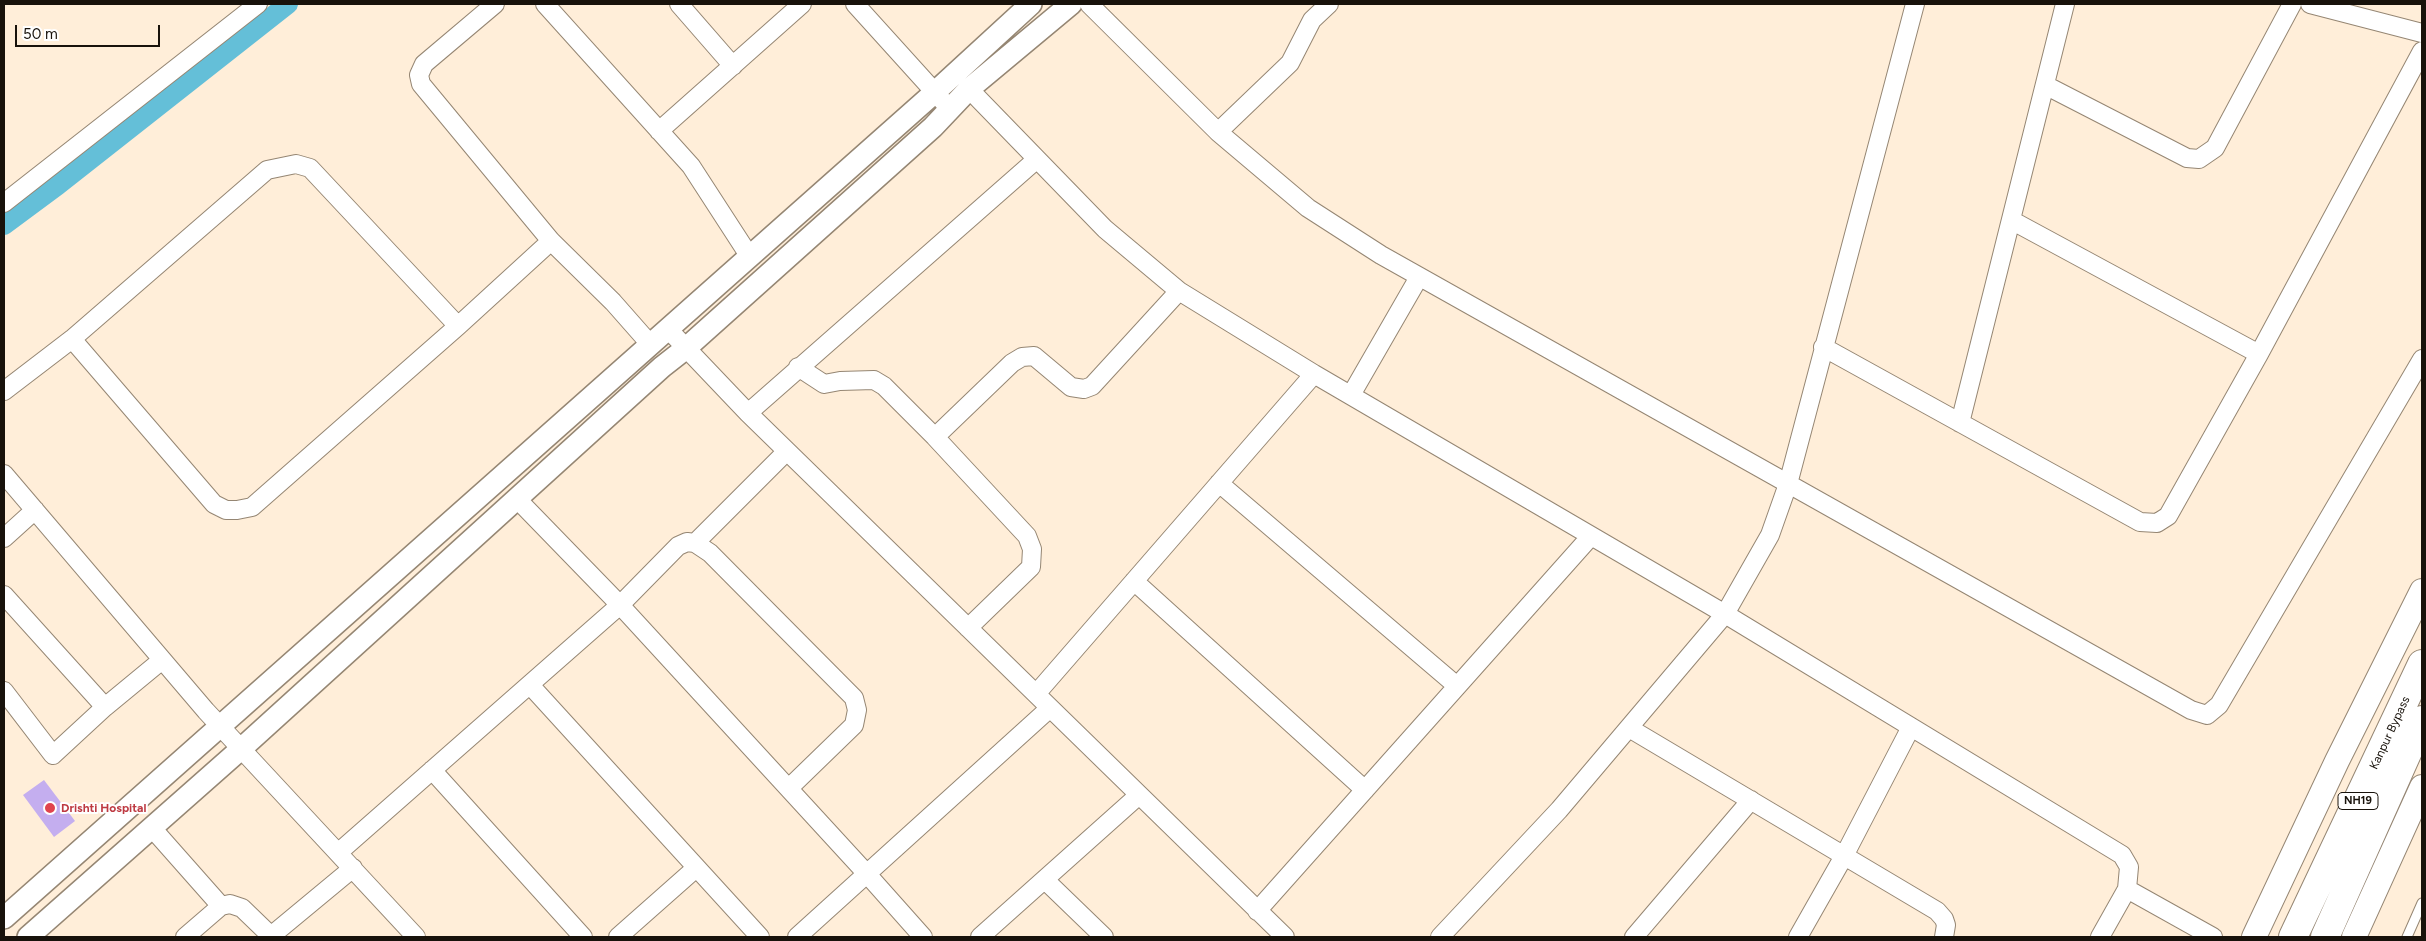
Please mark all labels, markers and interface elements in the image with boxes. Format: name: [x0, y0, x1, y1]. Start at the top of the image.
scale bar: [18, 15, 162, 47]
text: 50 m: [23, 25, 58, 43]
street label: Kanpur Bypass: [2367, 694, 2413, 772]
road number: NH19: [2338, 792, 2378, 809]
marker: Drishti Hospital: [43, 801, 57, 815]
place label: Drishti Hospital: [61, 801, 146, 815]

